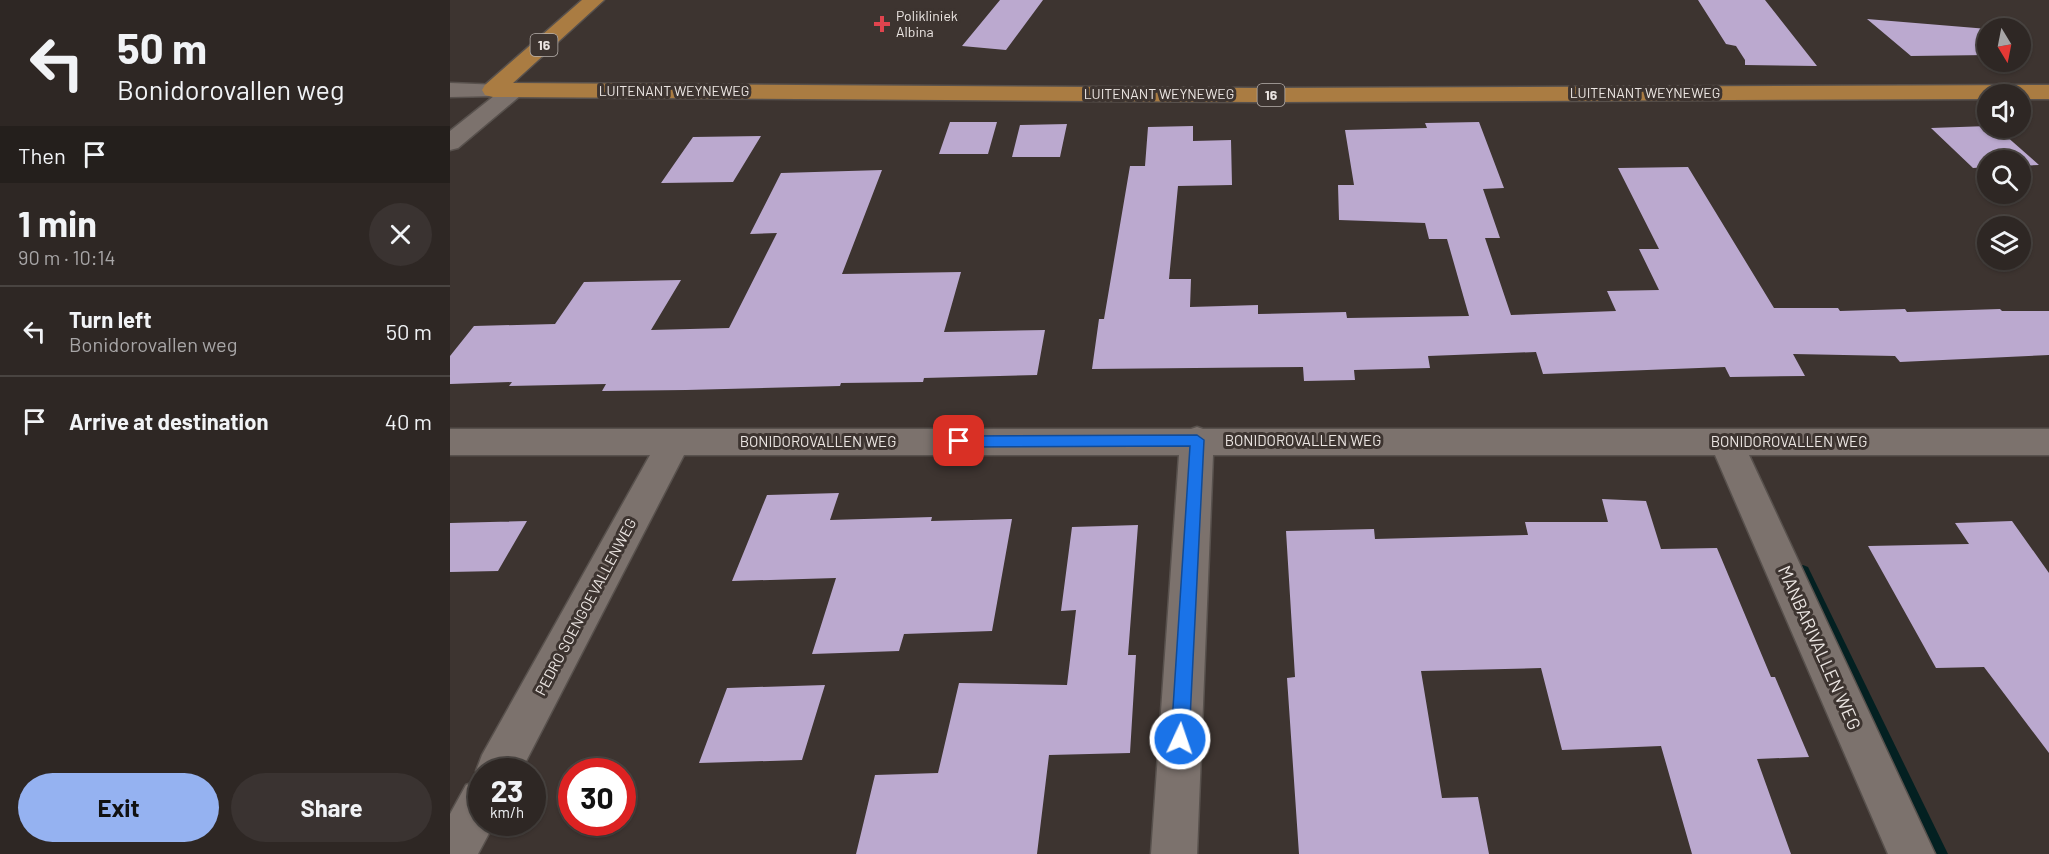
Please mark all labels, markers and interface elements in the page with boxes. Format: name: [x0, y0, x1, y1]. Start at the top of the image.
place label: Polikliniek Albina: [896, 7, 958, 40]
marker: Polikliniek Albina: [873, 15, 891, 33]
north arrow: [1977, 18, 2031, 72]
map controls: [1977, 18, 2031, 270]
text: 50 m: [117, 22, 207, 72]
icon: left: [18, 24, 96, 102]
road number: 16: [530, 34, 557, 56]
text: Bonidorovallen weg: [117, 73, 344, 105]
street label: LUITENANT WEYNEWEG: [599, 82, 749, 99]
road number: 16: [1258, 84, 1284, 106]
street label: LUITENANT WEYNEWEG: [1570, 84, 1720, 101]
button: sound: [1977, 84, 2031, 138]
street label: LUITENANT WEYNEWEG: [1084, 85, 1234, 102]
icon: arrive: [78, 138, 111, 171]
text: Then: [18, 142, 66, 168]
button: search: [1977, 150, 2031, 204]
text: 1 min: [18, 201, 97, 244]
button: close: [369, 203, 432, 266]
button: layers: [1977, 216, 2031, 270]
text: 90 m · 10:14: [18, 245, 116, 269]
text: Turn left: [69, 306, 152, 332]
icon: left: [18, 315, 51, 348]
text: 50 m: [386, 318, 432, 344]
text: Bonidorovallen weg: [69, 332, 237, 356]
icon: arrive: [18, 405, 51, 438]
text: Arrive at destination: [69, 408, 268, 434]
text: 40 m: [385, 408, 432, 434]
pin: [933, 415, 984, 466]
icon: arrive: [942, 424, 975, 457]
street label: BONIDOROVALLEN WEG: [1225, 431, 1381, 449]
street label: BONIDOROVALLEN WEG: [740, 432, 896, 450]
street label: BONIDOROVALLEN WEG: [1711, 432, 1867, 450]
street label: PEDRO SOENGOEVALLENWEG: [531, 515, 640, 698]
street label: MANBARIVALLEN WEG: [1774, 562, 1866, 733]
position arrow: [1148, 707, 1212, 771]
speed limit sign: 30: [558, 758, 636, 836]
text: 23: [491, 772, 523, 808]
button: Exit: [18, 773, 219, 842]
button: Share: [231, 773, 432, 842]
text: km/h: [490, 803, 524, 821]

